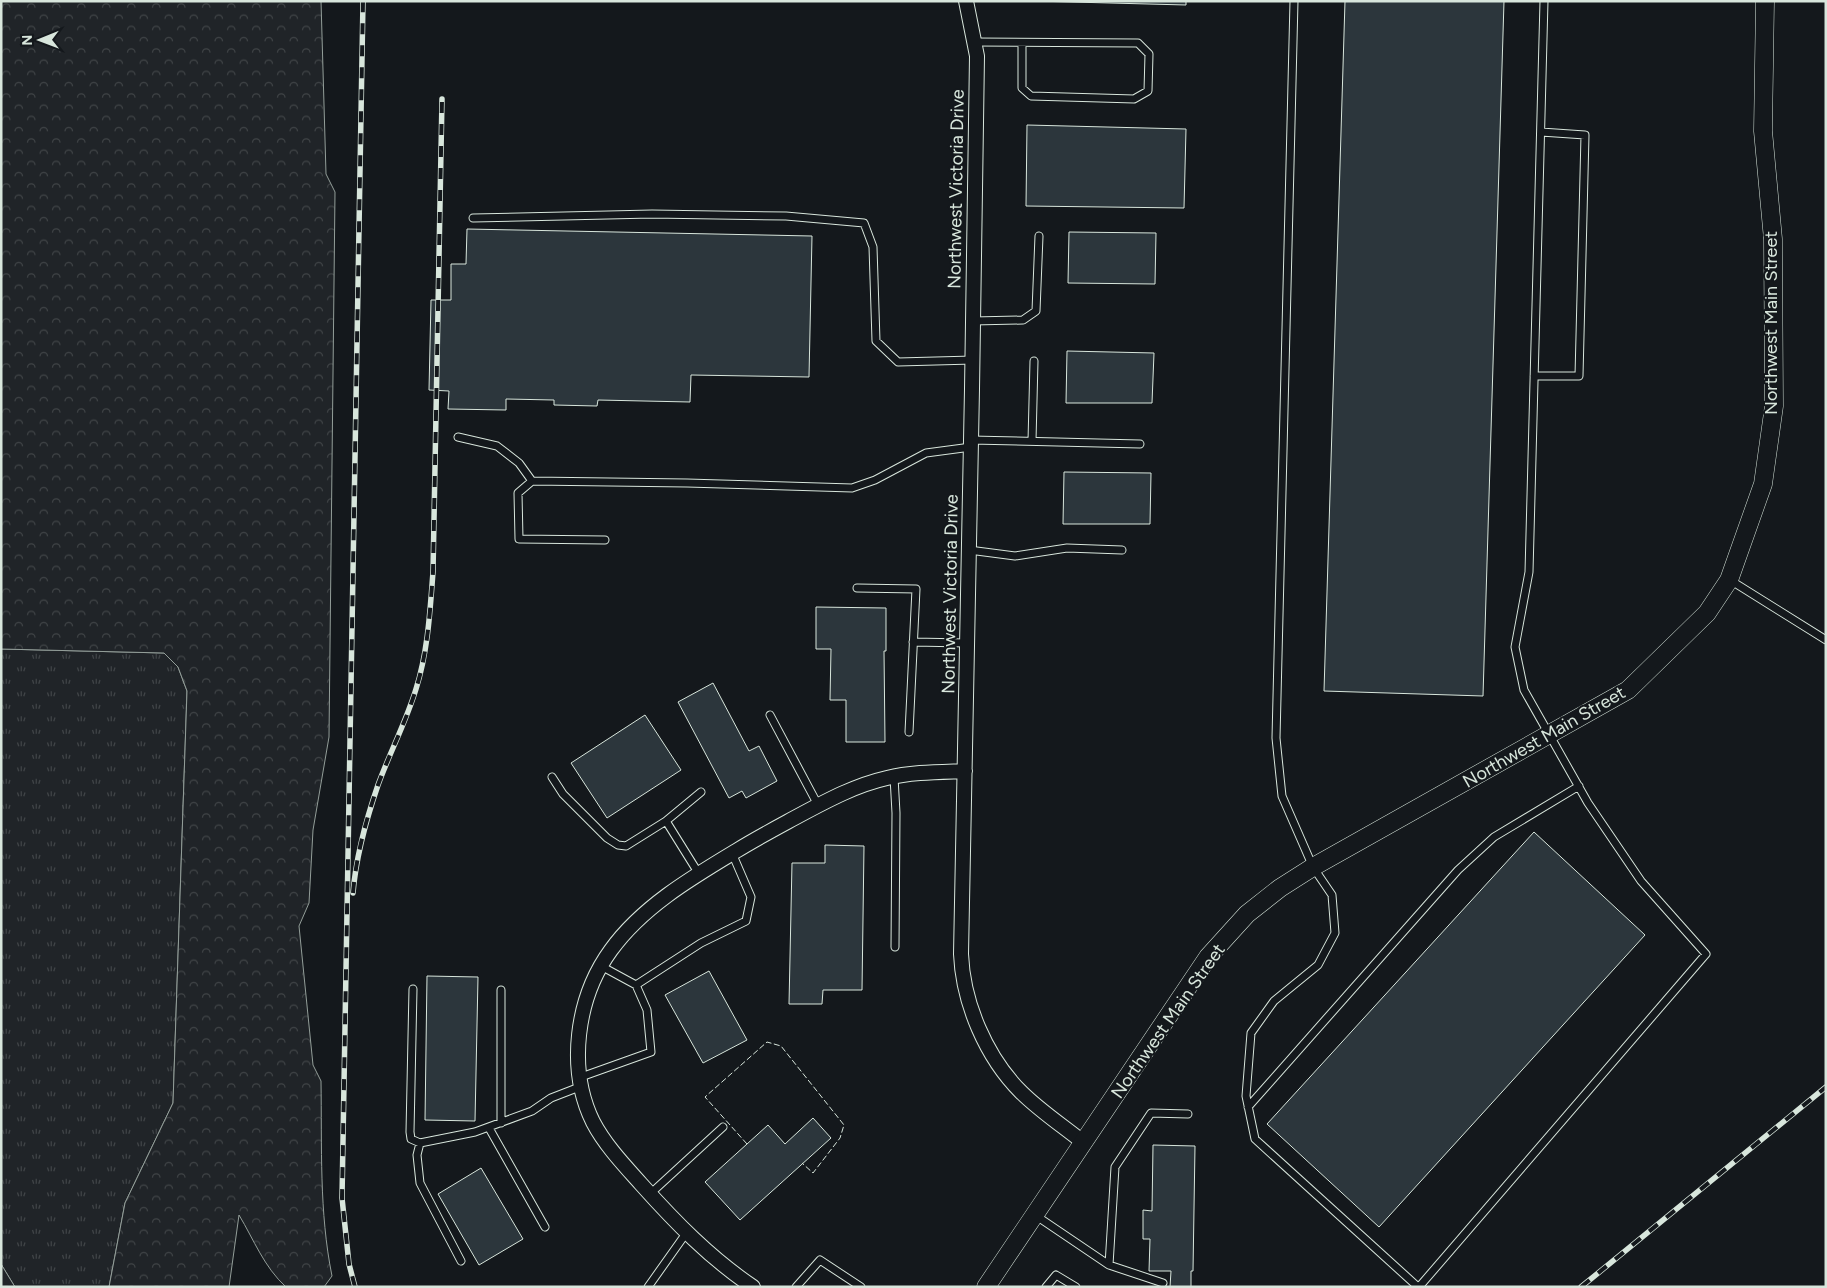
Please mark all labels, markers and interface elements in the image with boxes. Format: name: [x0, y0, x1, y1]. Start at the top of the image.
north arrow: [15, 15, 65, 65]
text: N: [19, 35, 36, 46]
street label: Northwest Victoria Drive: [943, 89, 969, 289]
street label: Northwest Main Street: [1760, 231, 1782, 415]
street label: Northwest Victoria Drive: [937, 494, 963, 694]
street label: Northwest Main Street: [1459, 681, 1629, 793]
street label: Northwest Main Street: [1106, 939, 1230, 1103]

